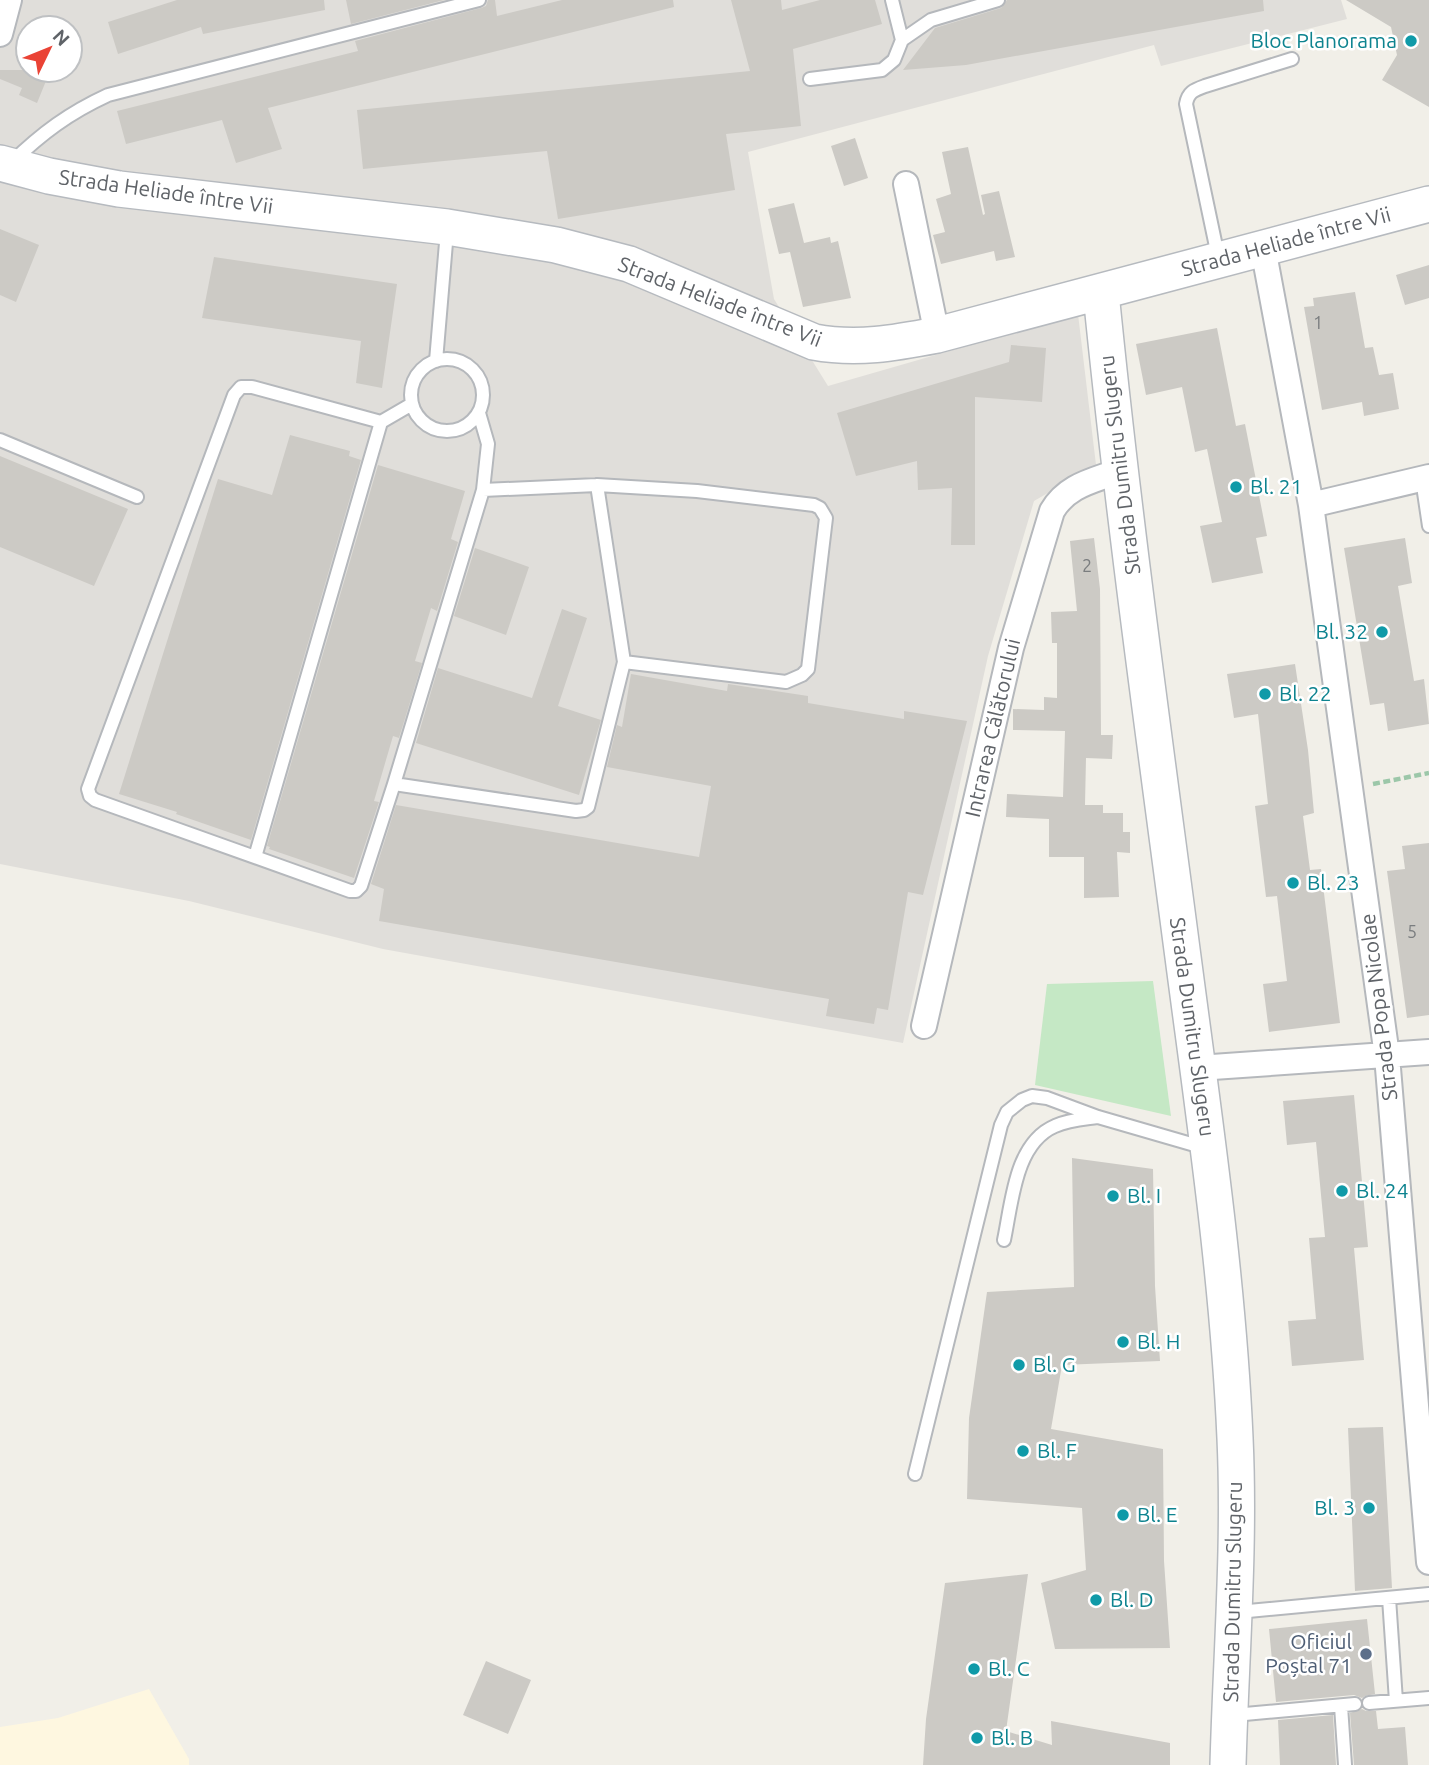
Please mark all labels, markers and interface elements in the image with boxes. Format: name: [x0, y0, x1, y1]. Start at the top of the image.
north arrow: [14, 14, 84, 84]
text: N: [49, 25, 74, 50]
place label: Bloc Planorama: [1250, 28, 1397, 52]
marker: Bloc Planorama: [1403, 33, 1419, 49]
street label: Strada Heliade între Vii: [57, 164, 275, 218]
street label: Strada Heliade între Vii: [1178, 201, 1393, 281]
street label: Strada Heliade între Vii: [615, 251, 826, 351]
house number: 1: [1313, 312, 1323, 332]
street label: Strada Dumitru Slugeru: [1094, 354, 1144, 576]
place label: Bl. 21: [1250, 474, 1303, 498]
marker: Bl. 21: [1228, 479, 1244, 495]
house number: 2: [1082, 555, 1092, 575]
place label: Bl. 32: [1315, 619, 1368, 643]
marker: Bl. 32: [1374, 624, 1390, 640]
street label: Intrarea Călătorului: [960, 636, 1024, 819]
place label: Bl. 22: [1279, 681, 1332, 705]
marker: Bl. 22: [1257, 686, 1273, 702]
place label: Bl. 23: [1307, 870, 1360, 894]
marker: Bl. 23: [1285, 875, 1301, 891]
street label: Strada Popa Nicolae: [1355, 912, 1401, 1102]
street label: Strada Dumitru Slugeru: [1166, 916, 1220, 1138]
house number: 5: [1407, 921, 1417, 941]
place label: Bl. 24: [1356, 1178, 1409, 1202]
place label: Bl. I: [1127, 1183, 1161, 1207]
marker: Bl. 24: [1334, 1183, 1350, 1199]
marker: Bl. I: [1105, 1188, 1121, 1204]
place label: Bl. H: [1137, 1329, 1181, 1353]
marker: Bl. H: [1115, 1334, 1131, 1350]
place label: Bl. G: [1033, 1352, 1076, 1376]
marker: Bl. G: [1011, 1357, 1027, 1373]
place label: Bl. F: [1037, 1438, 1077, 1462]
marker: Bl. F: [1015, 1443, 1031, 1459]
street label: Strada Dumitru Slugeru: [1218, 1481, 1246, 1703]
place label: Bl. 3: [1314, 1495, 1355, 1519]
marker: Bl. 3: [1361, 1500, 1377, 1516]
place label: Bl. E: [1137, 1502, 1178, 1526]
marker: Bl. E: [1115, 1507, 1131, 1523]
place label: Bl. D: [1110, 1587, 1154, 1611]
marker: Bl. D: [1088, 1592, 1104, 1608]
place label: Oficiul Poștal 71: [1265, 1629, 1352, 1677]
marker: Oficiul Poștal 71: [1358, 1646, 1374, 1662]
place label: Bl. C: [988, 1656, 1030, 1680]
marker: Bl. C: [966, 1661, 982, 1677]
place label: Bl. B: [991, 1725, 1033, 1749]
marker: Bl. B: [969, 1730, 985, 1746]

